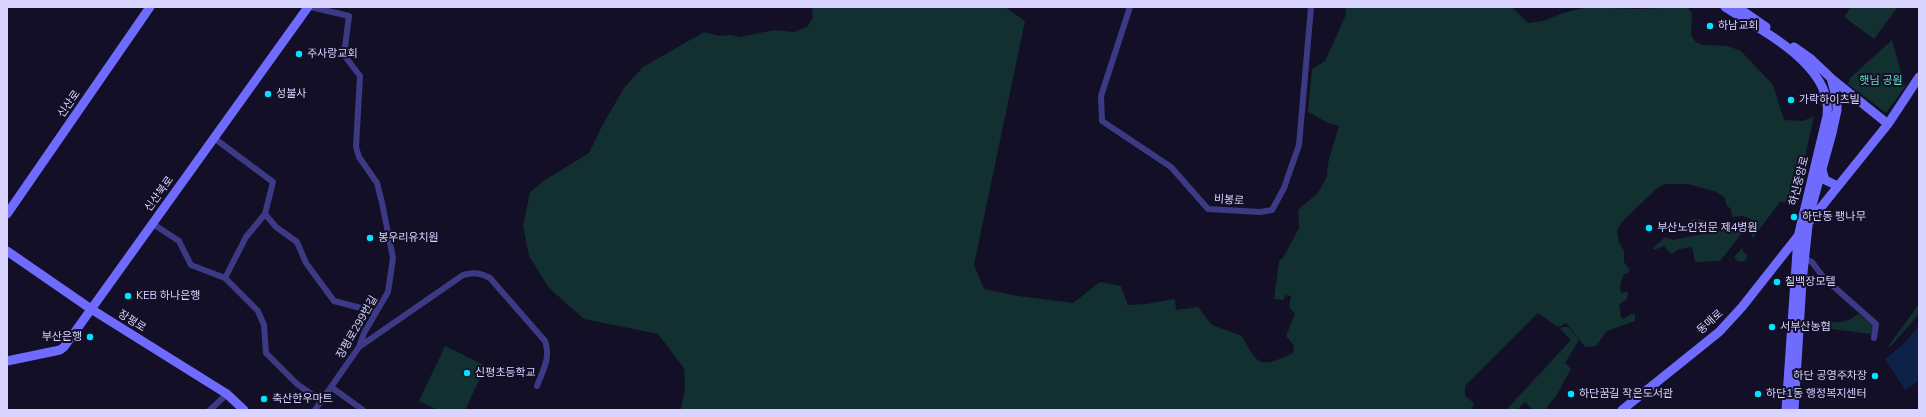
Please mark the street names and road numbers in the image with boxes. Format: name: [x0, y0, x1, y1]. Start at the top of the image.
street label: 신산로: [55, 88, 83, 120]
street label: 하신중앙로: [1786, 155, 1812, 207]
street label: 신산북로: [142, 174, 176, 214]
street label: 비봉로: [1213, 192, 1245, 208]
street label: 장평로299번길: [334, 293, 380, 361]
street label: 장평로: [116, 307, 148, 335]
street label: 동매로: [1694, 307, 1726, 337]

